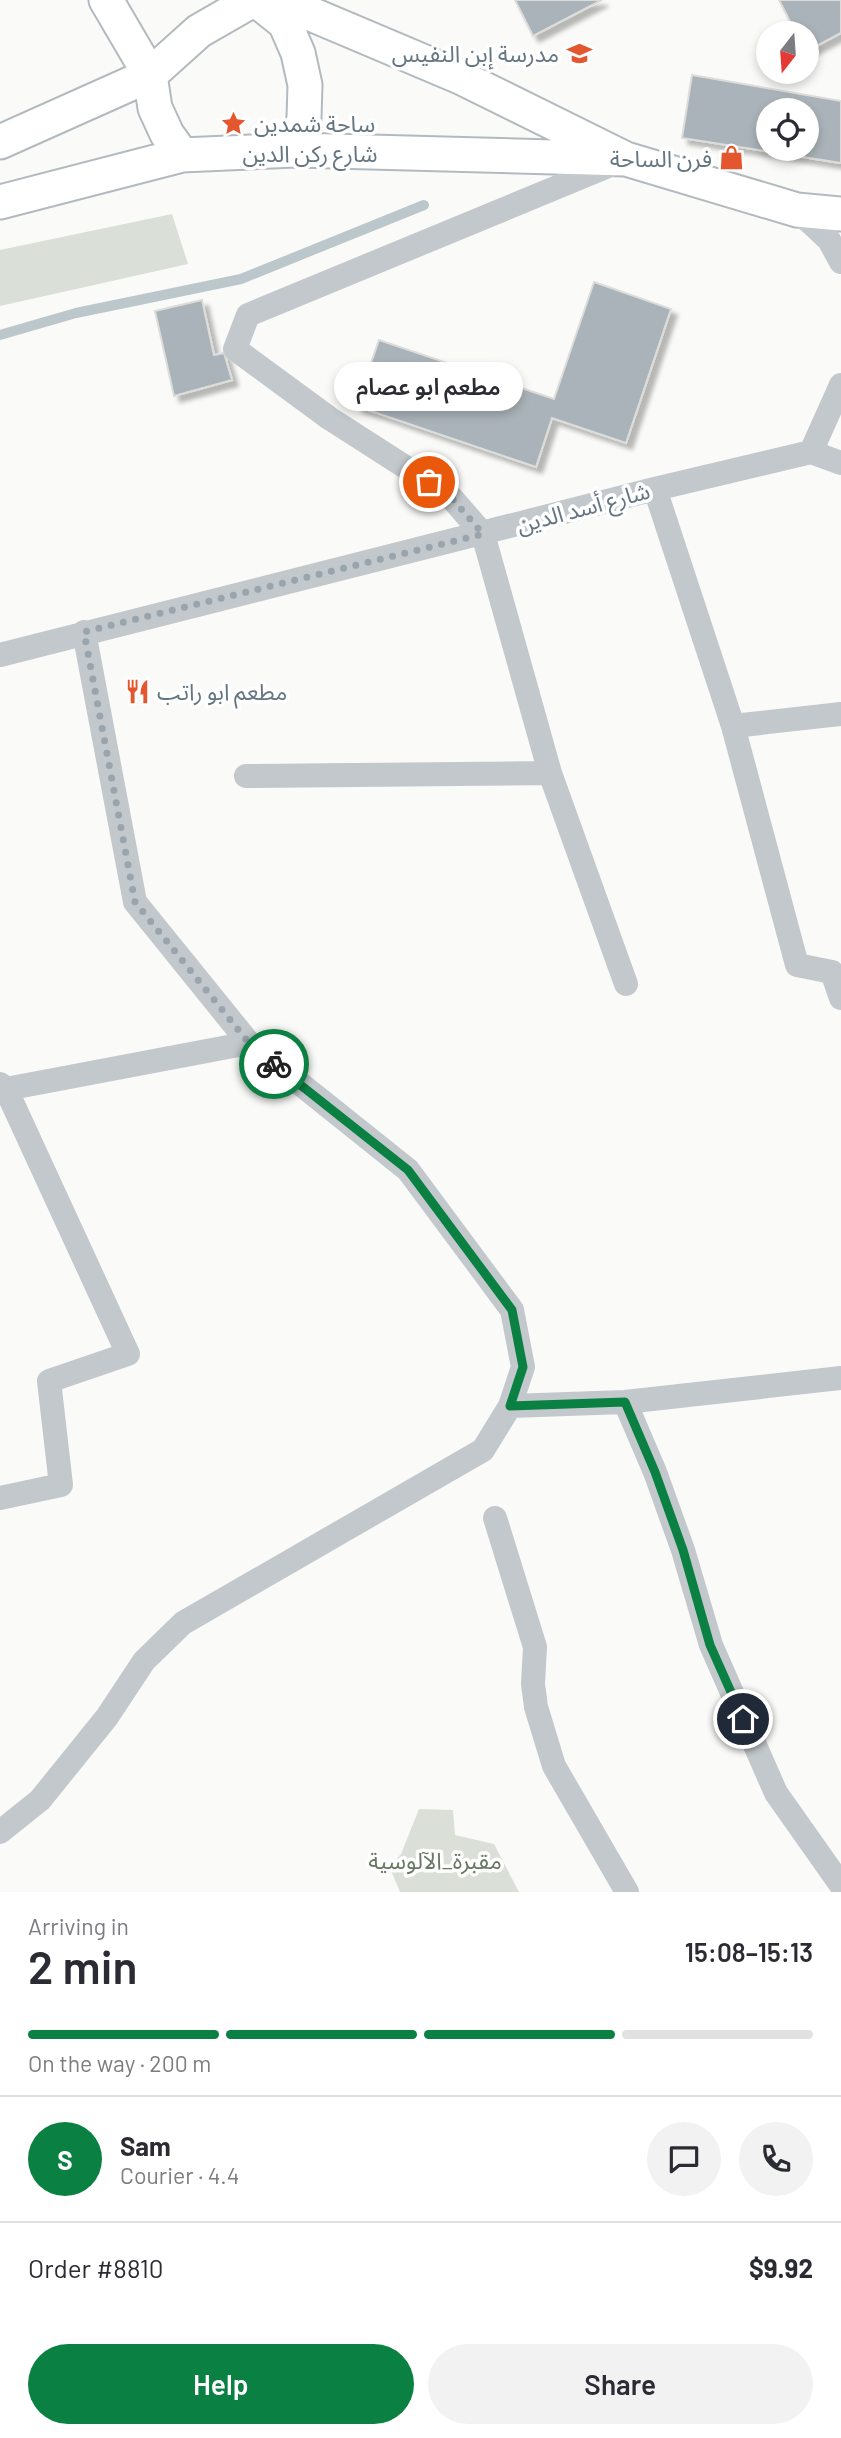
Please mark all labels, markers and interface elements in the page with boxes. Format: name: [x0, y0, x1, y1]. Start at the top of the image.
north arrow: [756, 21, 819, 84]
map controls: [756, 21, 819, 161]
place label: مدرسة إبن النفيس: [392, 39, 559, 70]
school or university icon: مدرسة إبن النفيس: [565, 39, 593, 67]
button: locate: [756, 98, 819, 161]
place icon: ساحة شمدين: [220, 109, 248, 137]
place label: ساحة شمدين: [254, 109, 375, 137]
street label: شارع ركن الدين: [242, 139, 378, 171]
place label: فرن الساحة: [610, 144, 712, 173]
shop icon: فرن الساحة: [718, 144, 746, 172]
callout: مطعم ابو عصام: [334, 363, 524, 412]
text: مطعم ابو عصام: [356, 372, 501, 400]
pin: [399, 452, 459, 512]
icon: bag: [410, 463, 448, 501]
street label: شارع أسد الدين: [513, 476, 654, 542]
restaurant icon: مطعم ابو راتب: [123, 677, 151, 705]
place label: مطعم ابو راتب: [157, 677, 287, 709]
courier: [239, 1029, 309, 1099]
icon: bike: [255, 1045, 293, 1083]
pin: [713, 1689, 773, 1749]
icon: home: [724, 1700, 762, 1738]
park label: مقبرة_الآلوسية: [368, 1846, 502, 1875]
text: Arriving in: [28, 1912, 129, 1940]
text: 15:08–15:13: [685, 1936, 813, 1967]
text: 2 min: [28, 1938, 137, 1993]
text: On the way · 200 m: [28, 2049, 211, 2077]
button: chat: [647, 2122, 721, 2196]
button: phone: [739, 2122, 813, 2196]
text: Sam: [120, 2130, 171, 2161]
text: S: [57, 2144, 73, 2175]
text: Courier · 4.4: [120, 2161, 239, 2189]
text: Order #8810: [28, 2252, 164, 2283]
text: $9.92: [749, 2252, 813, 2283]
button: Help: [28, 2344, 414, 2424]
button: Share: [428, 2344, 813, 2424]

